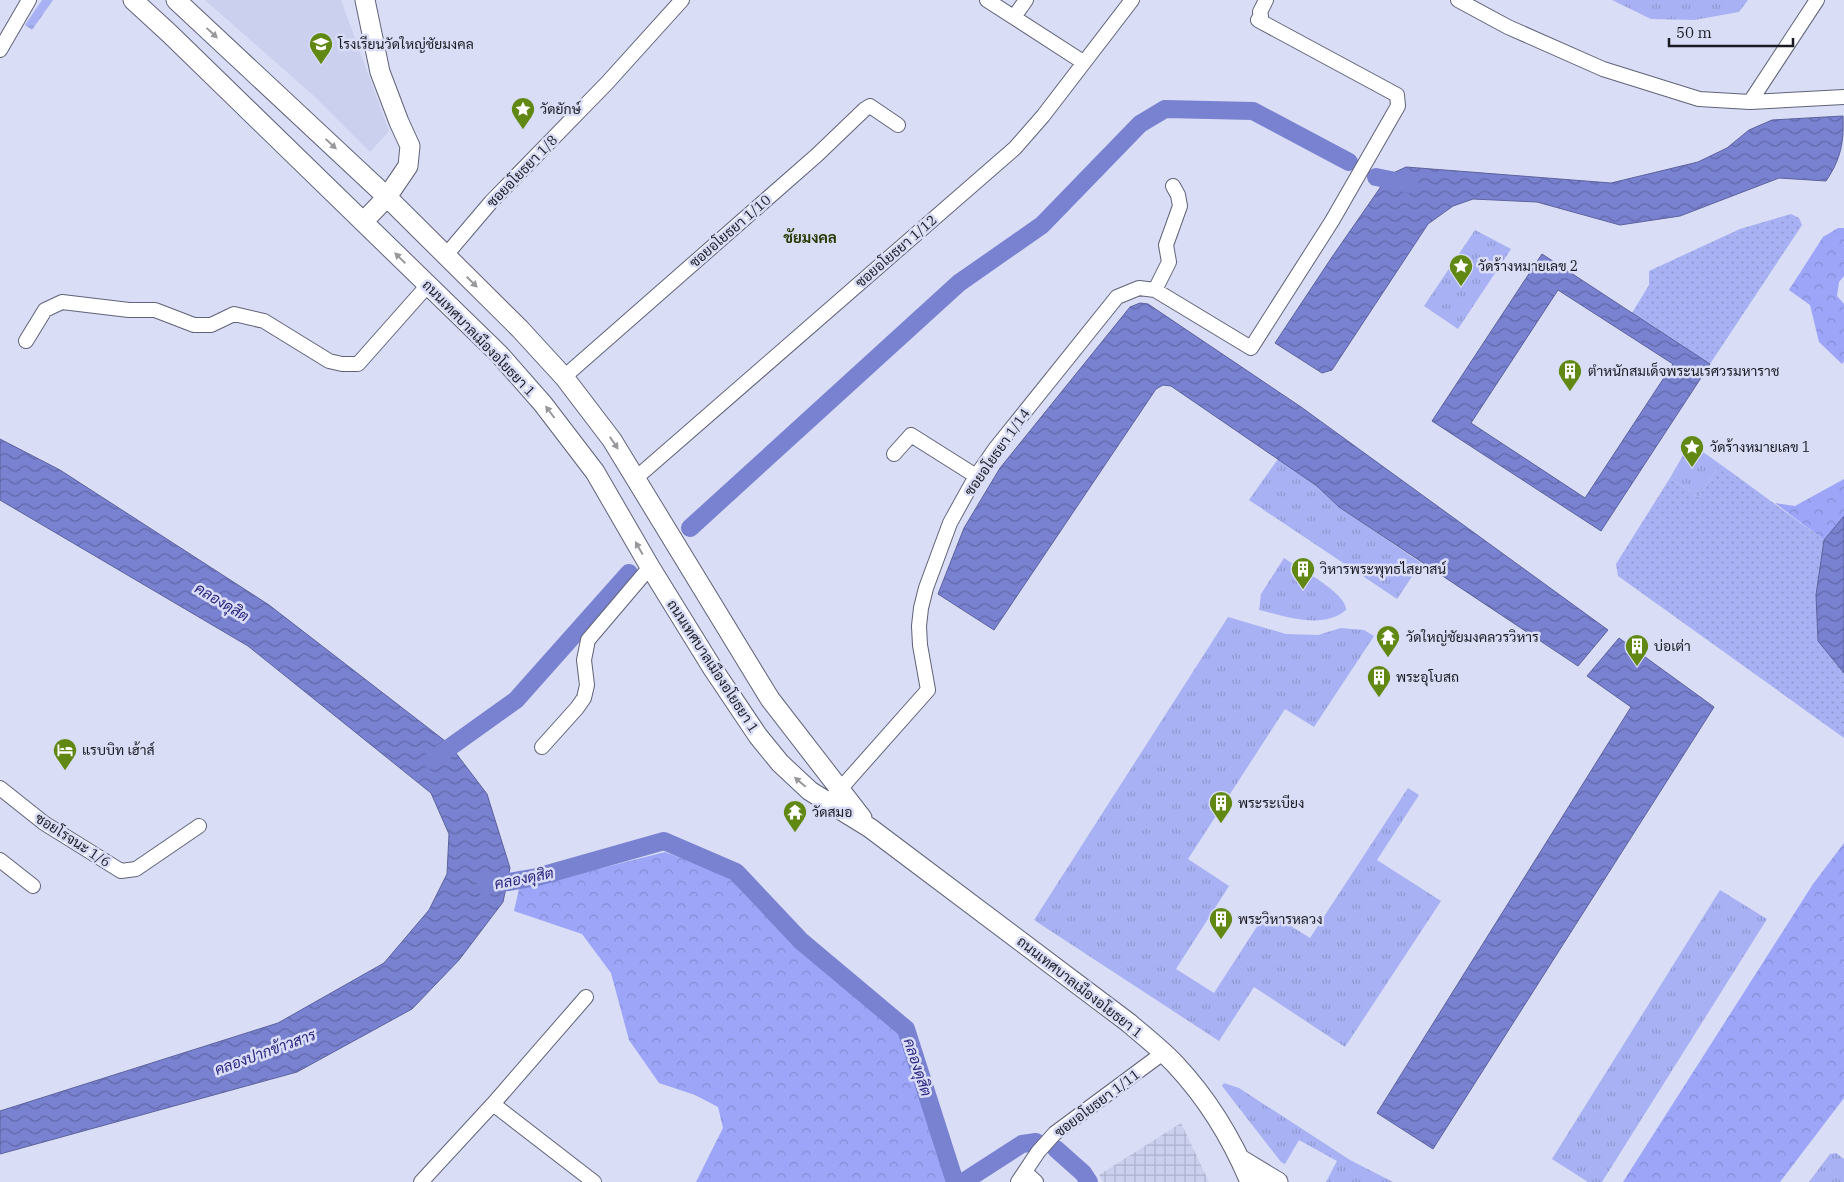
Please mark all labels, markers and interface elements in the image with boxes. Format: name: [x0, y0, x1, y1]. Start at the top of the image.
scale bar: [1669, 15, 1793, 47]
text: 50 m: [1676, 23, 1712, 42]
one-way arrow: [205, 27, 217, 39]
school or university icon: โรงเรียนวัดใหญ่ชัยมงคล: [308, 31, 334, 65]
place label: โรงเรียนวัดใหญ่ชัยมงคล: [337, 35, 474, 53]
place icon: วัดยักษ์: [510, 96, 536, 130]
place label: วัดยักษ์: [540, 100, 582, 118]
street label: ซอยอโยธยา 1/8: [483, 131, 561, 211]
one-way arrow: [324, 138, 336, 150]
street label: ซอยอโยธยา 1/10: [685, 191, 775, 271]
street label: ซอยอโยธยา 1/12: [851, 211, 941, 291]
district label: ชัยมงคล: [783, 228, 837, 247]
one-way arrow: [395, 252, 407, 264]
place icon: วัดร้างหมายเลข 2: [1448, 253, 1474, 287]
place label: วัดร้างหมายเลข 2: [1478, 257, 1578, 275]
street label: ถนนเทศบาลเมืองอโยธยา 1: [419, 276, 539, 400]
one-way arrow: [466, 276, 478, 288]
building icon: ตำหนักสมเด็จพระนเรศวรมหาราช: [1557, 358, 1583, 392]
place label: ตำหนักสมเด็จพระนเรศวรมหาราช: [1588, 362, 1779, 380]
street label: ซอยอโยธยา 1/14: [960, 405, 1034, 499]
one-way arrow: [544, 406, 555, 419]
place icon: วัดร้างหมายเลข 1: [1679, 434, 1705, 468]
one-way arrow: [609, 436, 619, 450]
place label: วัดร้างหมายเลข 1: [1710, 438, 1810, 456]
one-way arrow: [634, 541, 643, 554]
building icon: วิหารพระพุทธไสยาสน์: [1290, 556, 1316, 590]
place label: วิหารพระพุทธไสยาสน์: [1319, 560, 1446, 579]
water label: คลองดุสิต: [190, 578, 253, 627]
street label: ถนนเทศบาลเมืองอโยธยา 1: [663, 596, 763, 736]
temple icon: วัดใหญ่ชัยมงคลวรวิหาร: [1375, 624, 1401, 658]
place label: วัดใหญ่ชัยมงคลวรวิหาร: [1406, 628, 1539, 646]
building icon: บ่อเต่า: [1624, 633, 1650, 667]
place label: บ่อเต่า: [1654, 637, 1691, 655]
building icon: พระอุโบสถ: [1366, 664, 1392, 698]
place label: พระอุโบสถ: [1396, 668, 1459, 687]
hotel icon: แรบบิท เฮ้าส์: [52, 737, 78, 771]
place label: แรบบิท เฮ้าส์: [82, 741, 155, 759]
one-way arrow: [794, 776, 806, 788]
building icon: พระระเบียง: [1208, 790, 1234, 824]
place label: พระระเบียง: [1238, 794, 1304, 812]
temple icon: วัดสมอ: [782, 799, 808, 833]
place label: วัดสมอ: [812, 803, 852, 821]
street label: ซอยโรจนะ 1/6: [32, 809, 114, 871]
water label: คลองดุสิต: [493, 863, 556, 895]
building icon: พระวิหารหลวง: [1208, 906, 1234, 940]
place label: พระวิหารหลวง: [1238, 910, 1323, 928]
street label: ถนนเทศบาลเมืองอโยธยา 1: [1013, 932, 1147, 1042]
water label: คลองปากข้าวสาร: [212, 1025, 319, 1079]
water label: คลองดุสิต: [898, 1036, 936, 1099]
street label: ซอยอโยธยา 1/11: [1051, 1065, 1143, 1141]

